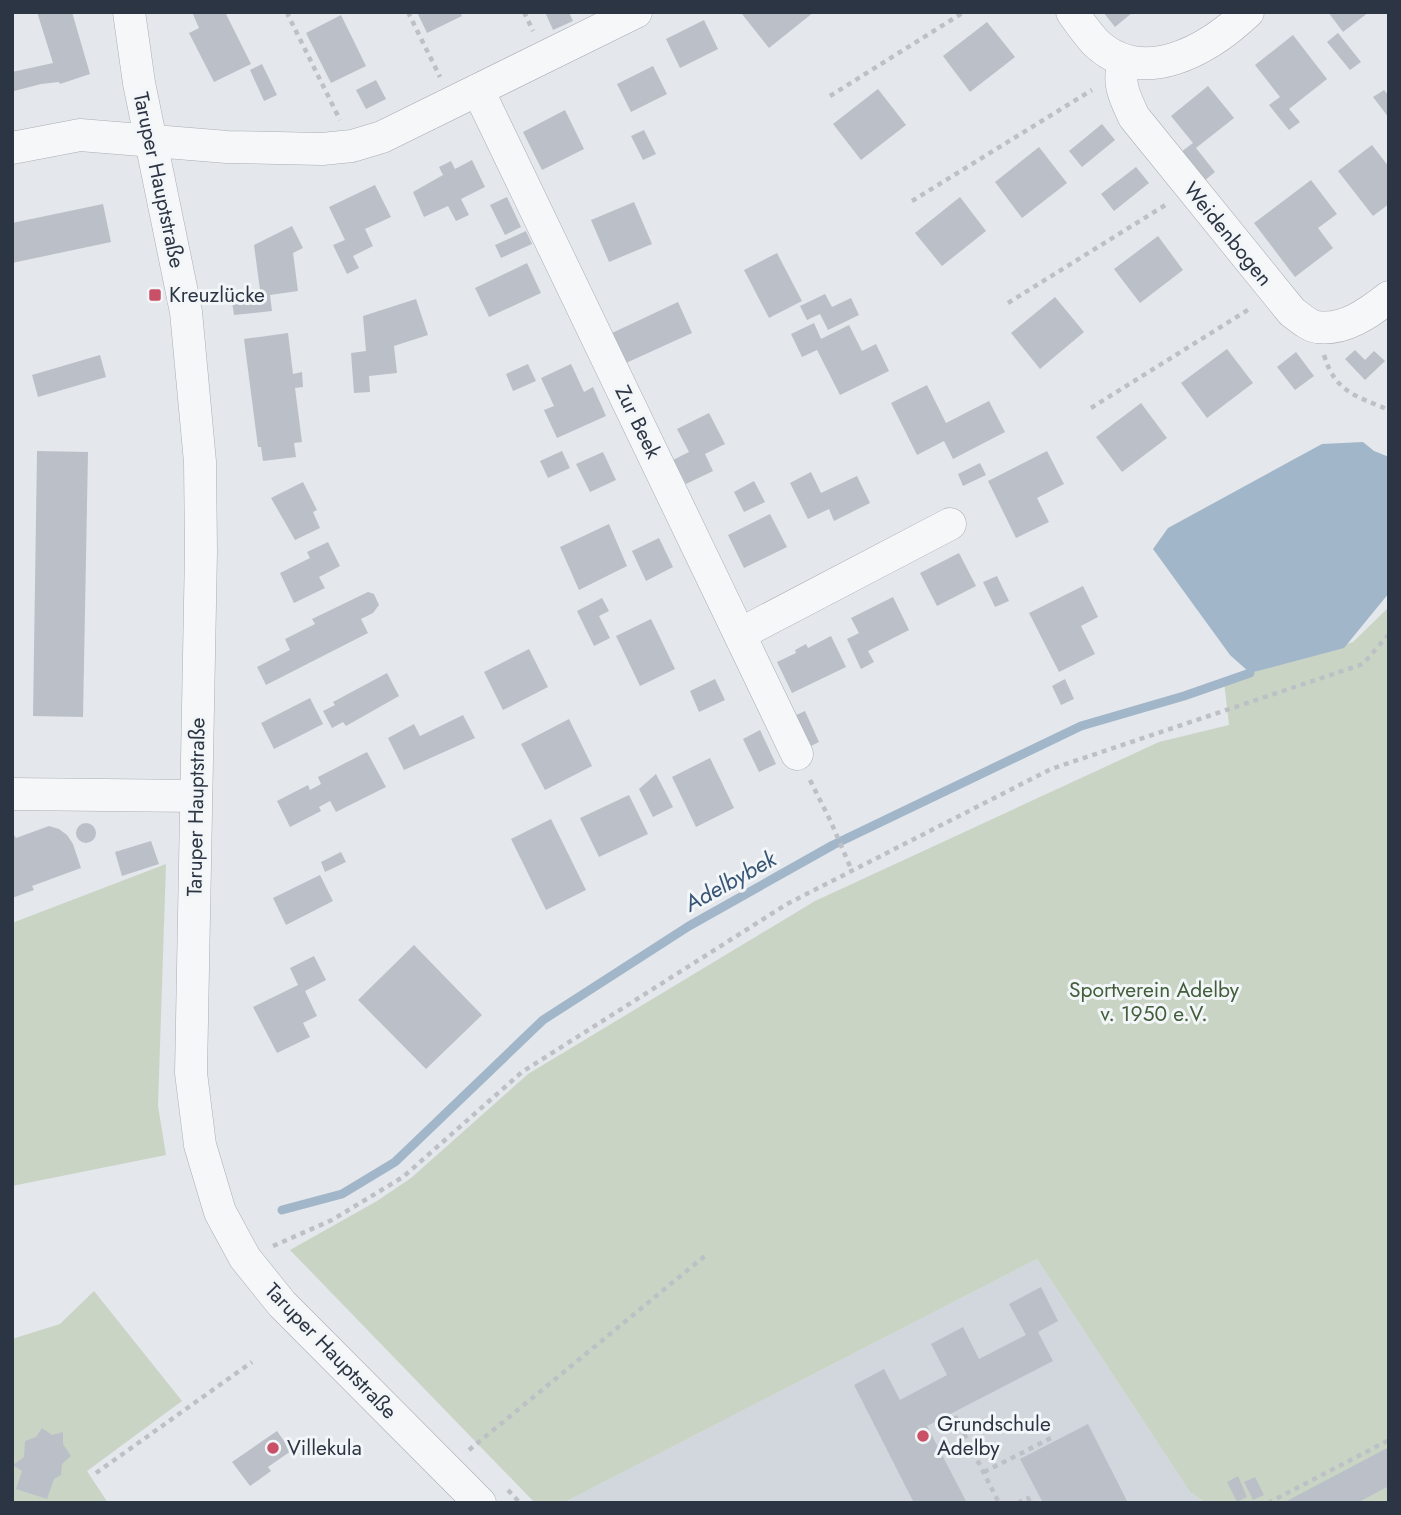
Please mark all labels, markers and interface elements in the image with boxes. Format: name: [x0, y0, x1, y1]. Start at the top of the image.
street label: Taruper Hauptstraße: [126, 89, 192, 271]
street label: Weidenbogen: [1177, 175, 1279, 293]
place label: Kreuzlücke: [169, 280, 265, 310]
marker: Kreuzlücke: [147, 287, 163, 303]
street label: Zur Beek: [607, 380, 669, 464]
street label: Taruper Hauptstraße: [179, 717, 213, 897]
water label: Adelbybek: [677, 841, 783, 921]
park label: Sportverein Adelby v. 1950 e.V.: [1069, 975, 1240, 1029]
street label: Taruper Hauptstraße: [258, 1276, 404, 1426]
place label: Grundschule Adelby: [937, 1409, 1051, 1463]
marker: Grundschule Adelby: [915, 1428, 931, 1444]
place label: Villekula: [287, 1433, 362, 1463]
marker: Villekula: [265, 1440, 281, 1456]

